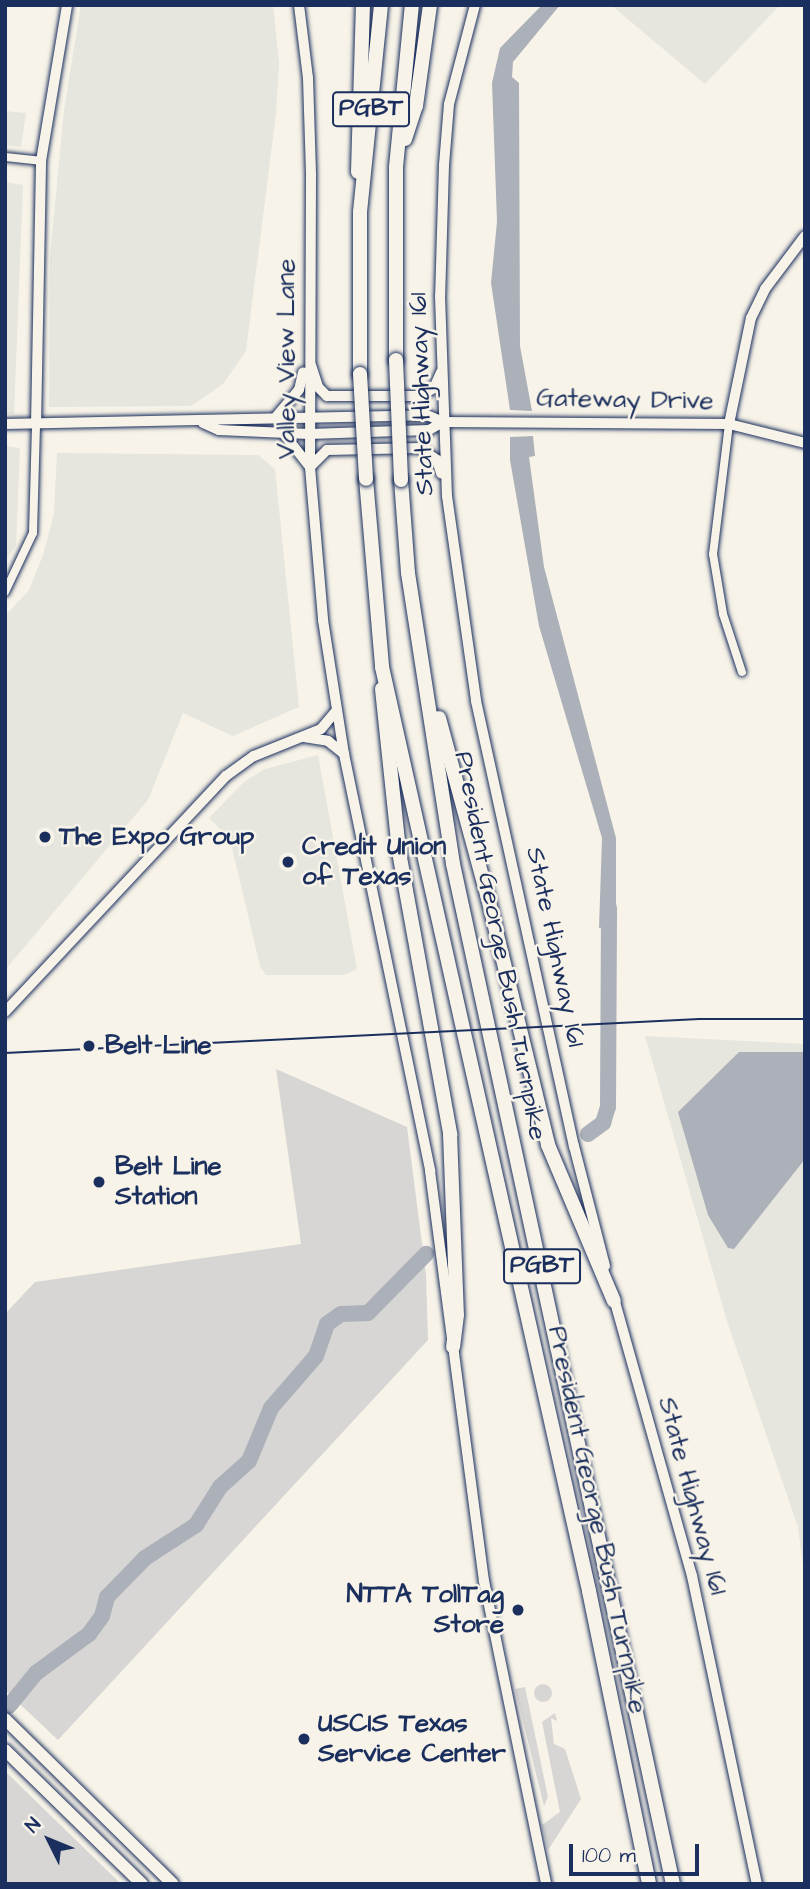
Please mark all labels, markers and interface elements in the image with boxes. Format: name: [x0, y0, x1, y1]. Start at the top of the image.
road number: PGBT: [331, 88, 411, 130]
street label: Valley View Lane: [271, 259, 303, 459]
street label: State Highway 161: [403, 292, 441, 496]
street label: Gateway Drive: [536, 383, 714, 417]
street label: President George Bush Turnpike: [447, 749, 553, 1143]
place label: The Expo Group: [59, 821, 254, 853]
marker: The Expo Group: [37, 829, 53, 845]
place label: Credit Union of Texas: [302, 831, 446, 892]
street label: State Highway 161: [519, 844, 591, 1050]
marker: Credit Union of Texas: [280, 854, 296, 870]
place label: Belt Line: [105, 1030, 212, 1062]
marker: Belt Line: [79, 1036, 99, 1056]
place label: Belt Line Station: [115, 1151, 222, 1212]
marker: Belt Line Station: [89, 1172, 109, 1192]
road number: PGBT: [502, 1246, 582, 1286]
street label: President George Bush Turnpike: [541, 1323, 653, 1717]
street label: State Highway 161: [651, 1394, 733, 1598]
place label: NTTA TollTag Store: [346, 1579, 504, 1640]
marker: NTTA TollTag Store: [510, 1602, 526, 1618]
place label: USCIS Texas Service Center: [318, 1708, 506, 1770]
marker: USCIS Texas Service Center: [296, 1731, 312, 1747]
north arrow: [14, 1805, 84, 1875]
text: N: [19, 1812, 47, 1839]
scale bar: [572, 1829, 702, 1873]
text: 100 m: [582, 1841, 636, 1870]

